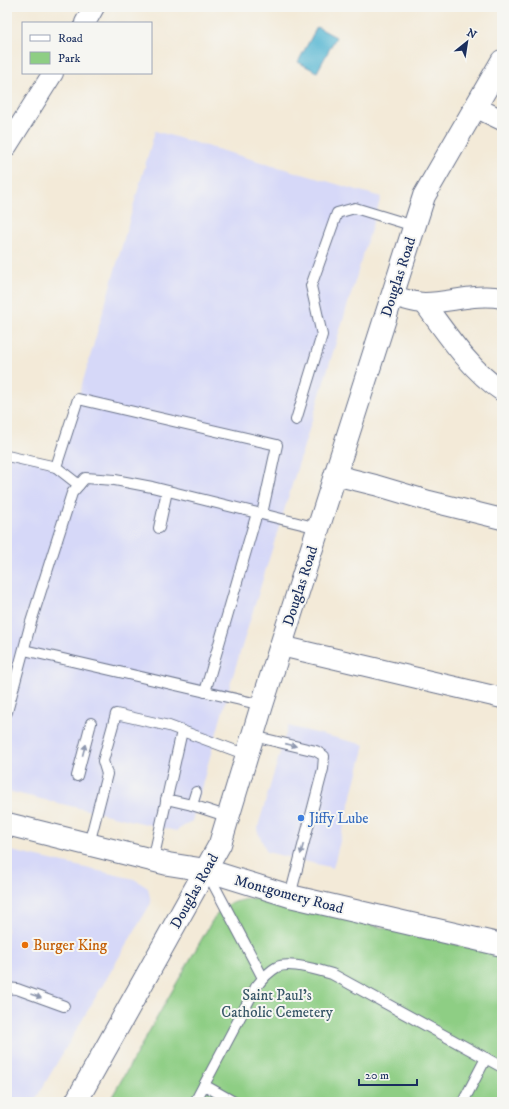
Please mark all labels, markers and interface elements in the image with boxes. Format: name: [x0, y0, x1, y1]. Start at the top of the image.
legend: [22, 22, 152, 74]
north arrow: [447, 22, 487, 62]
text: N: [464, 26, 479, 43]
text: Road: [58, 31, 83, 46]
text: Park: [58, 51, 80, 66]
street label: Douglas Road: [377, 234, 421, 320]
street label: Douglas Road: [279, 543, 323, 629]
one-way arrow: [285, 742, 297, 748]
one-way arrow: [81, 743, 87, 755]
place label: Jiffy Lube: [307, 809, 369, 828]
marker: Jiffy Lube: [296, 813, 306, 823]
one-way arrow: [299, 843, 305, 855]
street label: Douglas Road: [166, 850, 223, 932]
street label: Montgomery Road: [232, 871, 346, 918]
place label: Burger King: [33, 936, 108, 955]
marker: Burger King: [20, 940, 30, 950]
park label: Saint Paul's Catholic Cemetery: [221, 986, 334, 1022]
one-way arrow: [30, 993, 42, 999]
scale bar: [359, 1061, 417, 1087]
text: 20 m: [365, 1068, 389, 1083]

